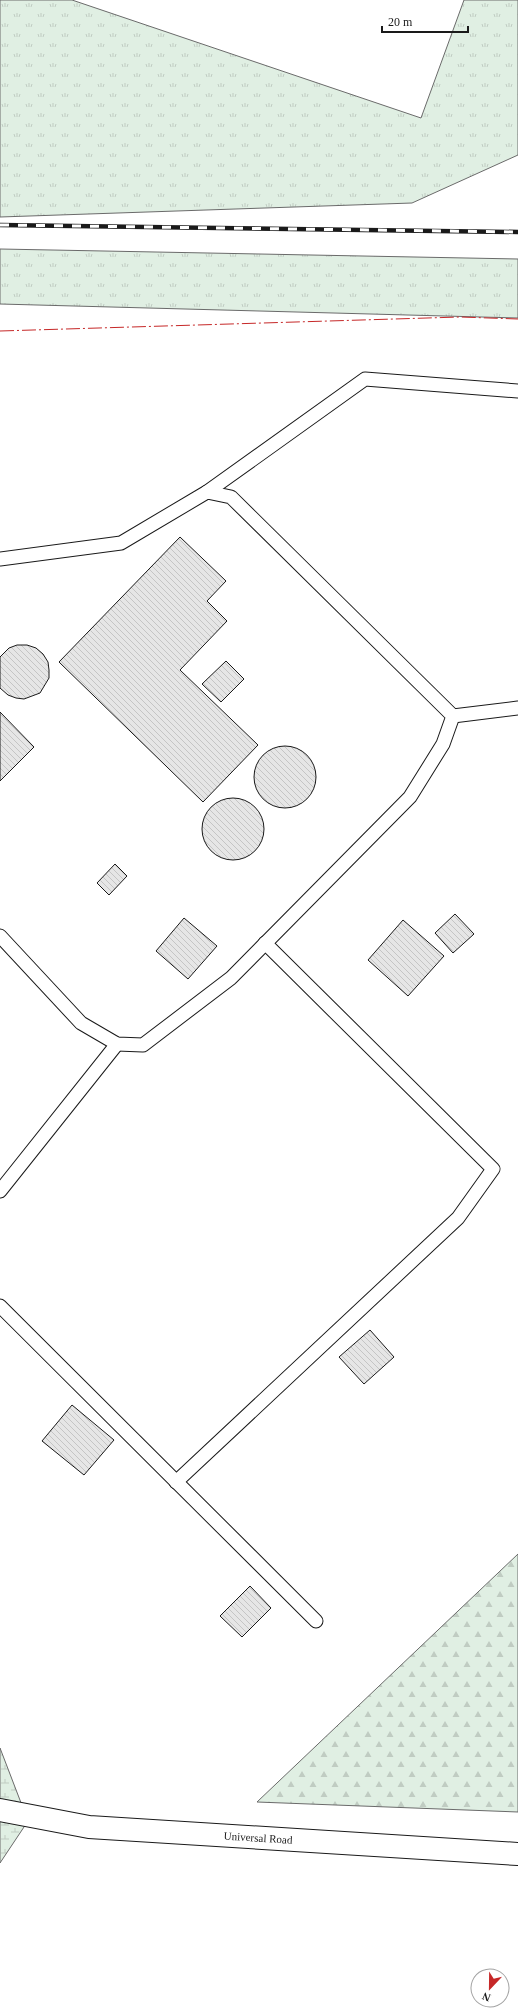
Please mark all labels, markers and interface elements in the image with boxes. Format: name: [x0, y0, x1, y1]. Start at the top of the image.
scale bar: [382, 8, 468, 34]
text: 20 m: [388, 15, 413, 29]
street label: Universal Road: [223, 1829, 293, 1846]
north arrow: [470, 1968, 510, 2008]
text: N: [480, 1990, 492, 2004]

